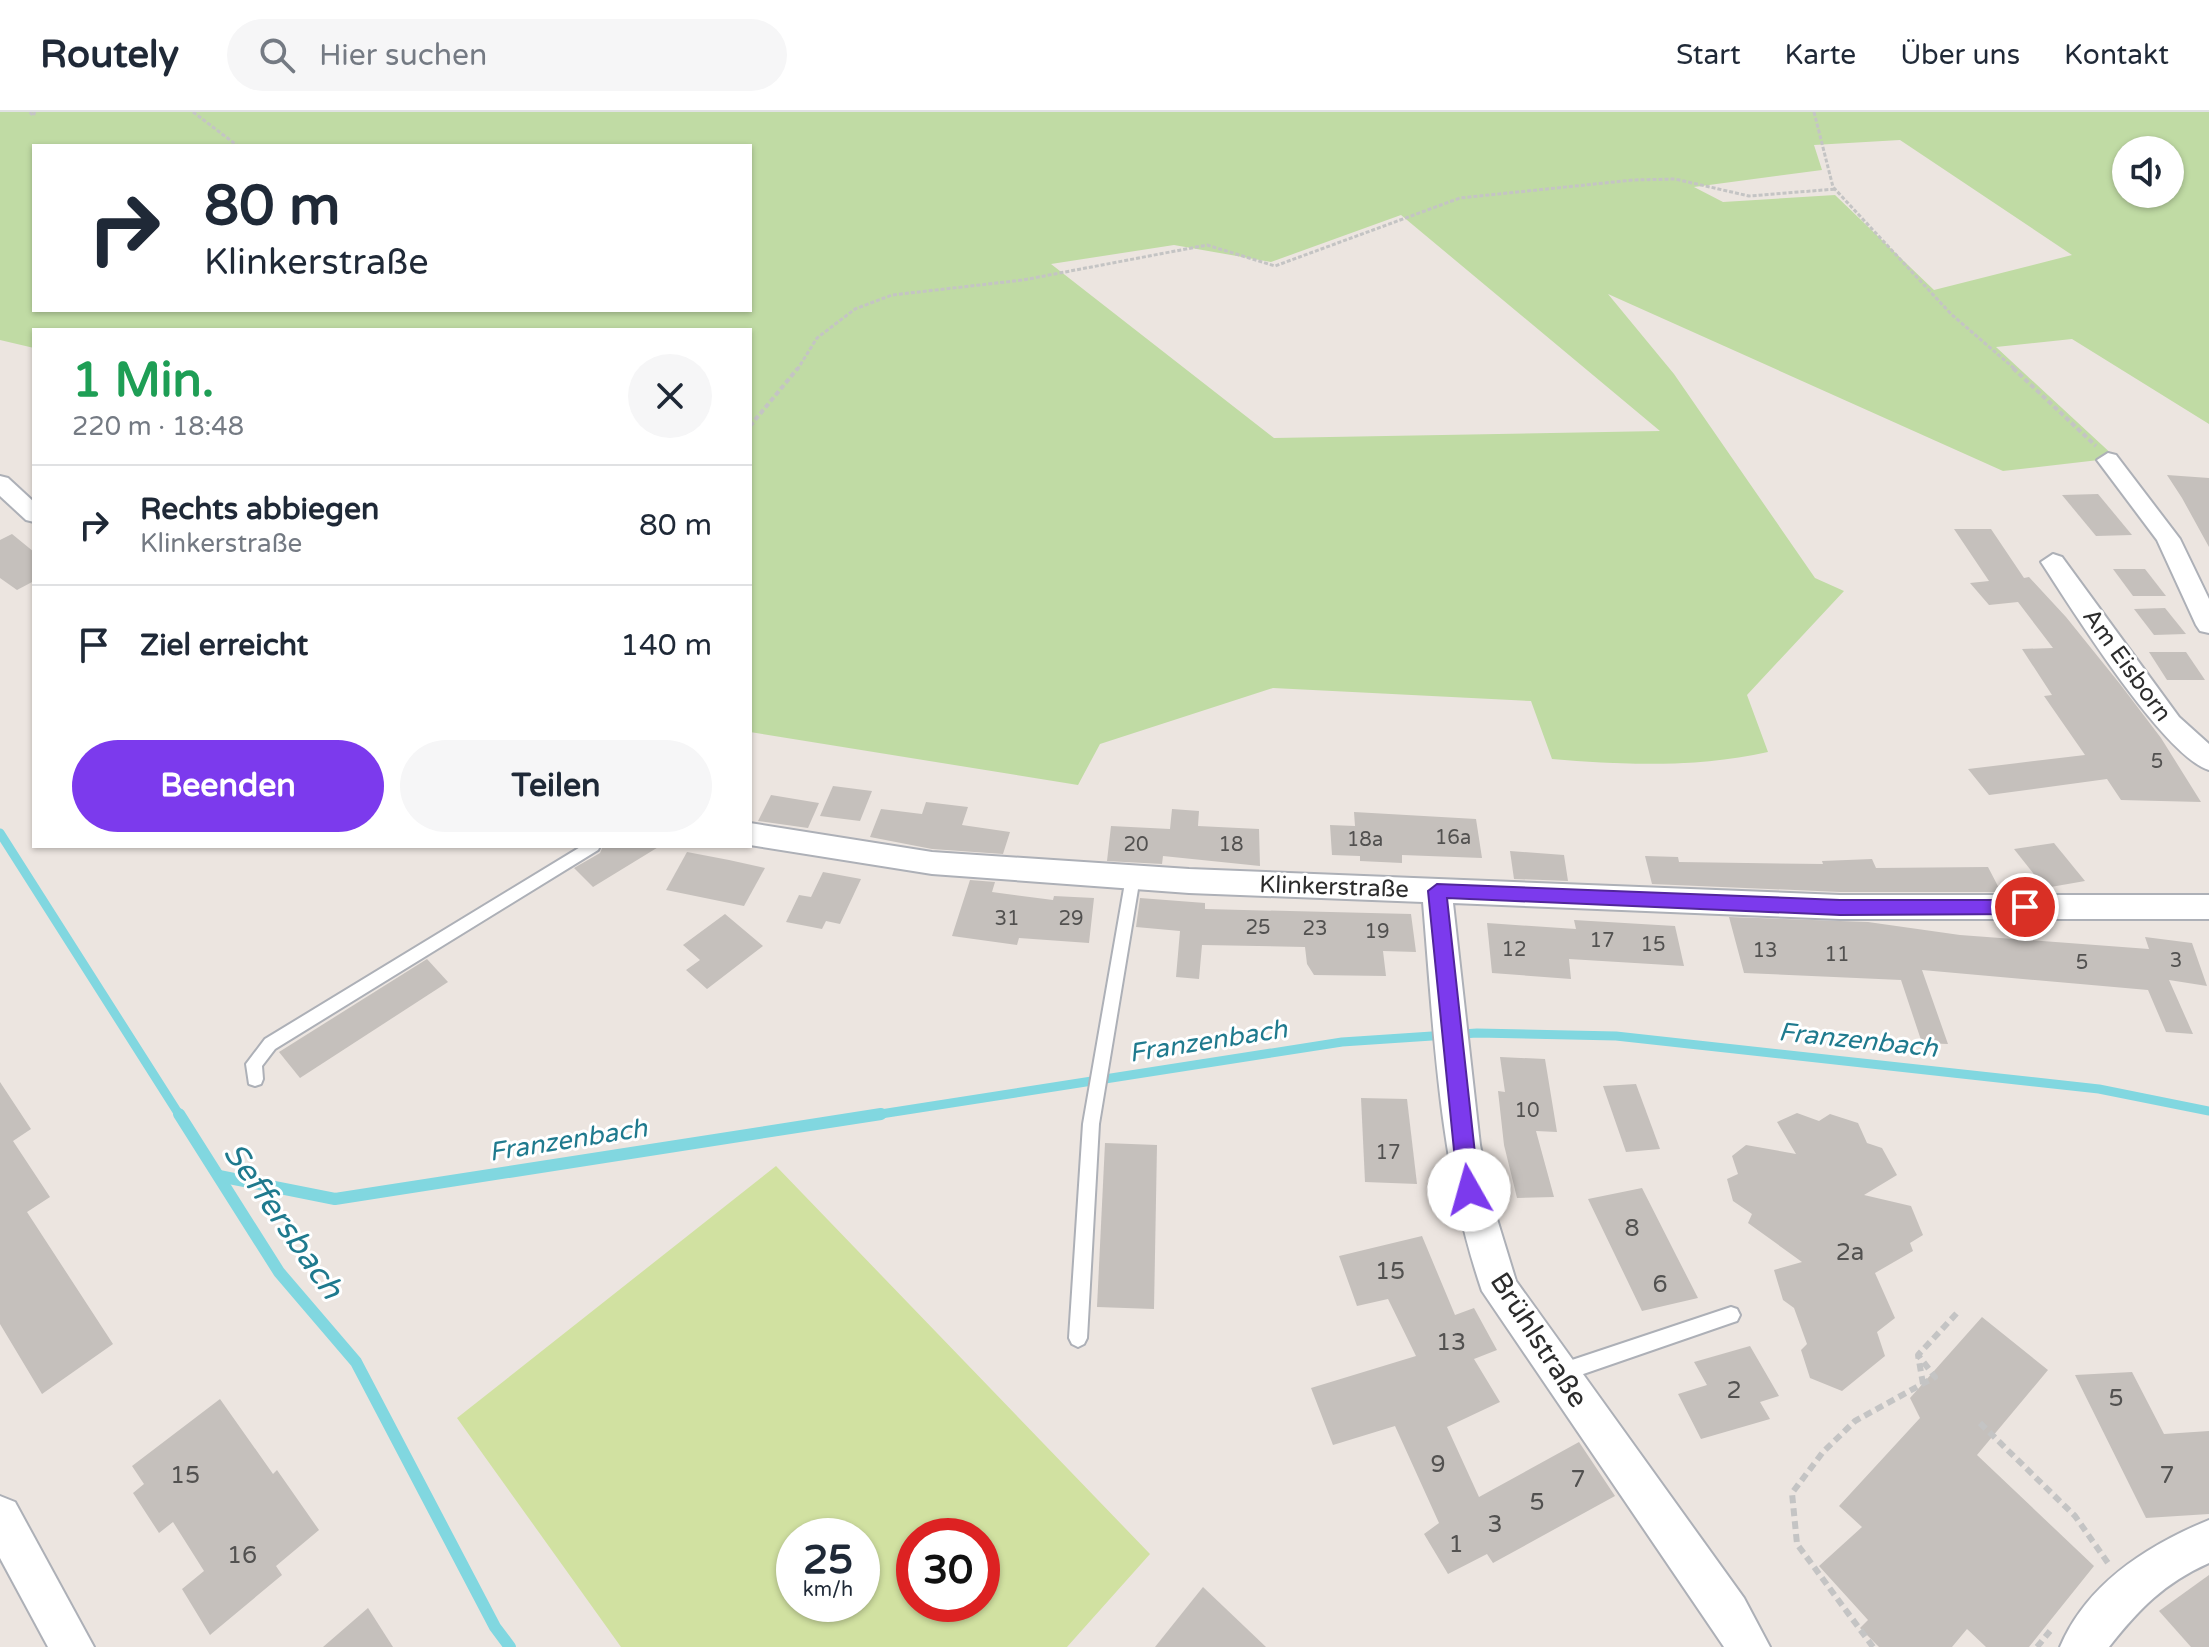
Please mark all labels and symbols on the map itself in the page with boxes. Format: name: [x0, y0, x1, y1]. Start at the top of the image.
street label: Am Eisborn: [2076, 603, 2178, 727]
house number: 5: [2151, 750, 2163, 774]
house number: 16a: [1435, 826, 1471, 850]
house number: 18a: [1347, 828, 1383, 852]
house number: 20: [1123, 833, 1149, 857]
house number: 18: [1218, 833, 1244, 857]
street label: Klinkerstraße: [1259, 870, 1409, 904]
pin: [1991, 873, 2059, 941]
house number: 31: [994, 907, 1020, 931]
house number: 29: [1058, 907, 1084, 931]
house number: 25: [1245, 916, 1271, 940]
house number: 23: [1302, 917, 1328, 941]
house number: 19: [1364, 920, 1390, 944]
house number: 17: [1589, 929, 1615, 953]
house number: 15: [1640, 933, 1666, 957]
house number: 12: [1501, 938, 1527, 962]
house number: 13: [1752, 939, 1778, 963]
house number: 11: [1824, 943, 1850, 967]
house number: 3: [2170, 949, 2182, 973]
house number: 5: [2076, 951, 2088, 975]
water label: Franzenbach: [1127, 1013, 1290, 1069]
water label: Franzenbach: [1777, 1016, 1940, 1064]
house number: 10: [1514, 1099, 1540, 1123]
water label: Franzenbach: [487, 1112, 650, 1168]
water label: Seffersbach: [215, 1136, 352, 1308]
house number: 17: [1375, 1141, 1401, 1165]
position arrow: [1427, 1148, 1511, 1232]
house number: 8: [1624, 1214, 1640, 1243]
house number: 2a: [1836, 1238, 1864, 1267]
house number: 15: [1375, 1257, 1405, 1286]
street label: Brühlstraße: [1483, 1266, 1595, 1414]
house number: 6: [1652, 1270, 1668, 1299]
house number: 13: [1436, 1328, 1466, 1357]
house number: 2: [1726, 1376, 1742, 1405]
house number: 5: [2108, 1384, 2124, 1413]
house number: 9: [1430, 1450, 1446, 1479]
house number: 15: [170, 1461, 200, 1490]
house number: 7: [2159, 1461, 2175, 1490]
house number: 7: [1570, 1465, 1586, 1494]
house number: 5: [1529, 1488, 1545, 1517]
house number: 3: [1487, 1510, 1503, 1539]
speed limit sign: 30: [896, 1518, 1000, 1622]
house number: 1: [1448, 1530, 1464, 1559]
house number: 16: [227, 1541, 257, 1570]

